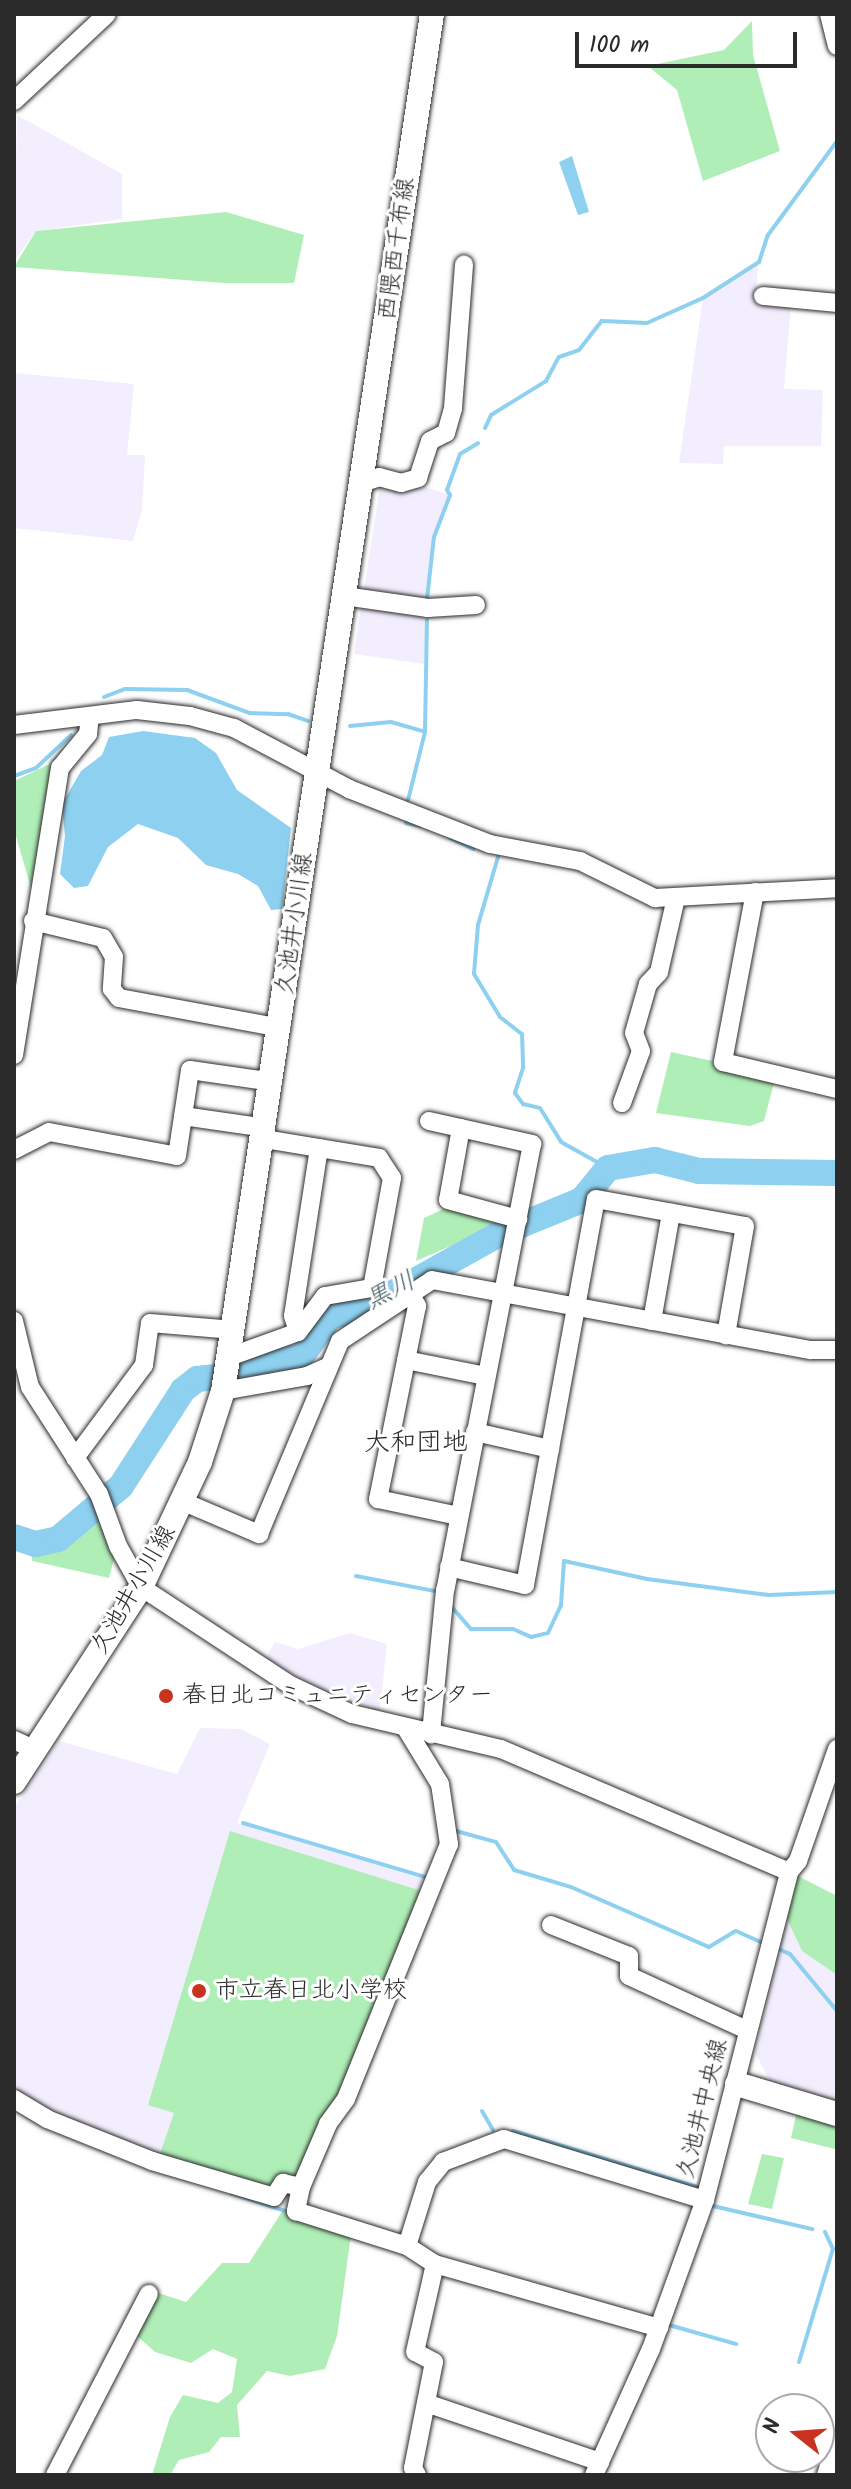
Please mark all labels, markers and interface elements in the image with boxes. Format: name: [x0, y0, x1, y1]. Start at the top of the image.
scale bar: [579, 16, 801, 66]
text: 100 m: [589, 26, 649, 65]
street label: 西隈西千布線: [373, 176, 421, 322]
street label: 久池井小川線: [271, 851, 319, 997]
water label: 黒川: [361, 1266, 421, 1318]
district label: 大和団地: [364, 1428, 468, 1460]
street label: 久池井小川線: [86, 1520, 182, 1660]
place label: 春日北コミュニティセンター: [182, 1682, 494, 1710]
marker: 春日北コミュニティセンター: [157, 1687, 175, 1705]
place label: 市立春日北小学校: [215, 1977, 407, 2005]
marker: 市立春日北小学校: [190, 1982, 208, 2000]
street label: 久池井中央線: [672, 2036, 734, 2182]
north arrow: [755, 2393, 835, 2473]
text: N: [755, 2415, 792, 2438]

